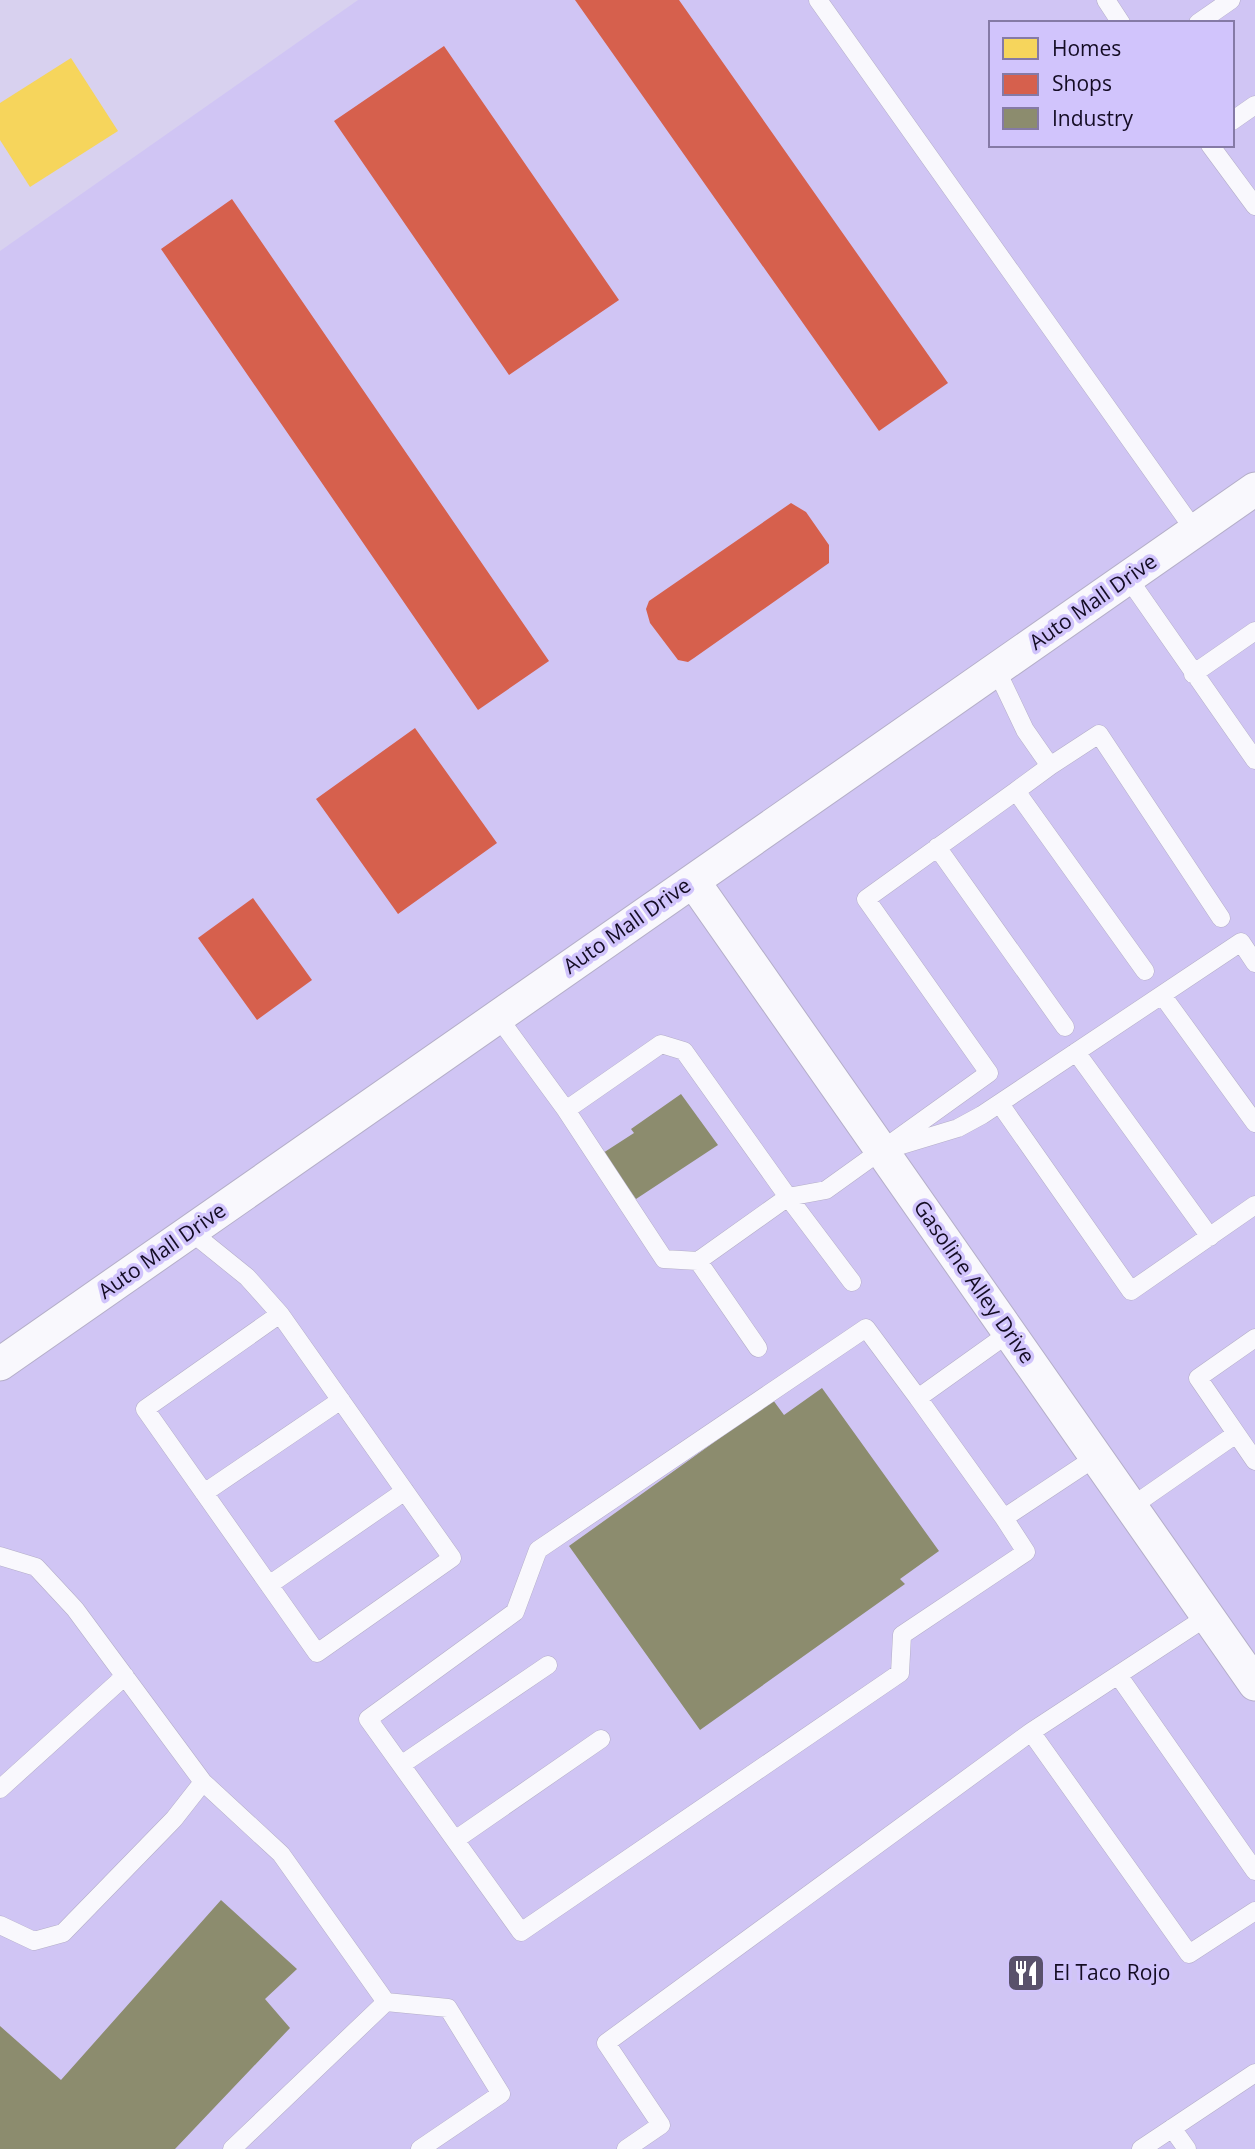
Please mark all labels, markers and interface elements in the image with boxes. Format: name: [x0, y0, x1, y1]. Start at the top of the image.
legend: [989, 21, 1234, 147]
text: Homes: [1052, 34, 1121, 62]
text: Shops: [1052, 69, 1112, 97]
text: Industry: [1052, 104, 1134, 132]
street label: Auto Mall Drive: [1023, 547, 1162, 656]
street label: Auto Mall Drive: [557, 871, 696, 980]
street label: Gasoline Alley Drive: [908, 1194, 1042, 1369]
street label: Auto Mall Drive: [92, 1196, 231, 1305]
restaurant icon: El Taco Rojo: [1005, 1952, 1047, 1994]
place label: El Taco Rojo: [1053, 1958, 1170, 1986]

